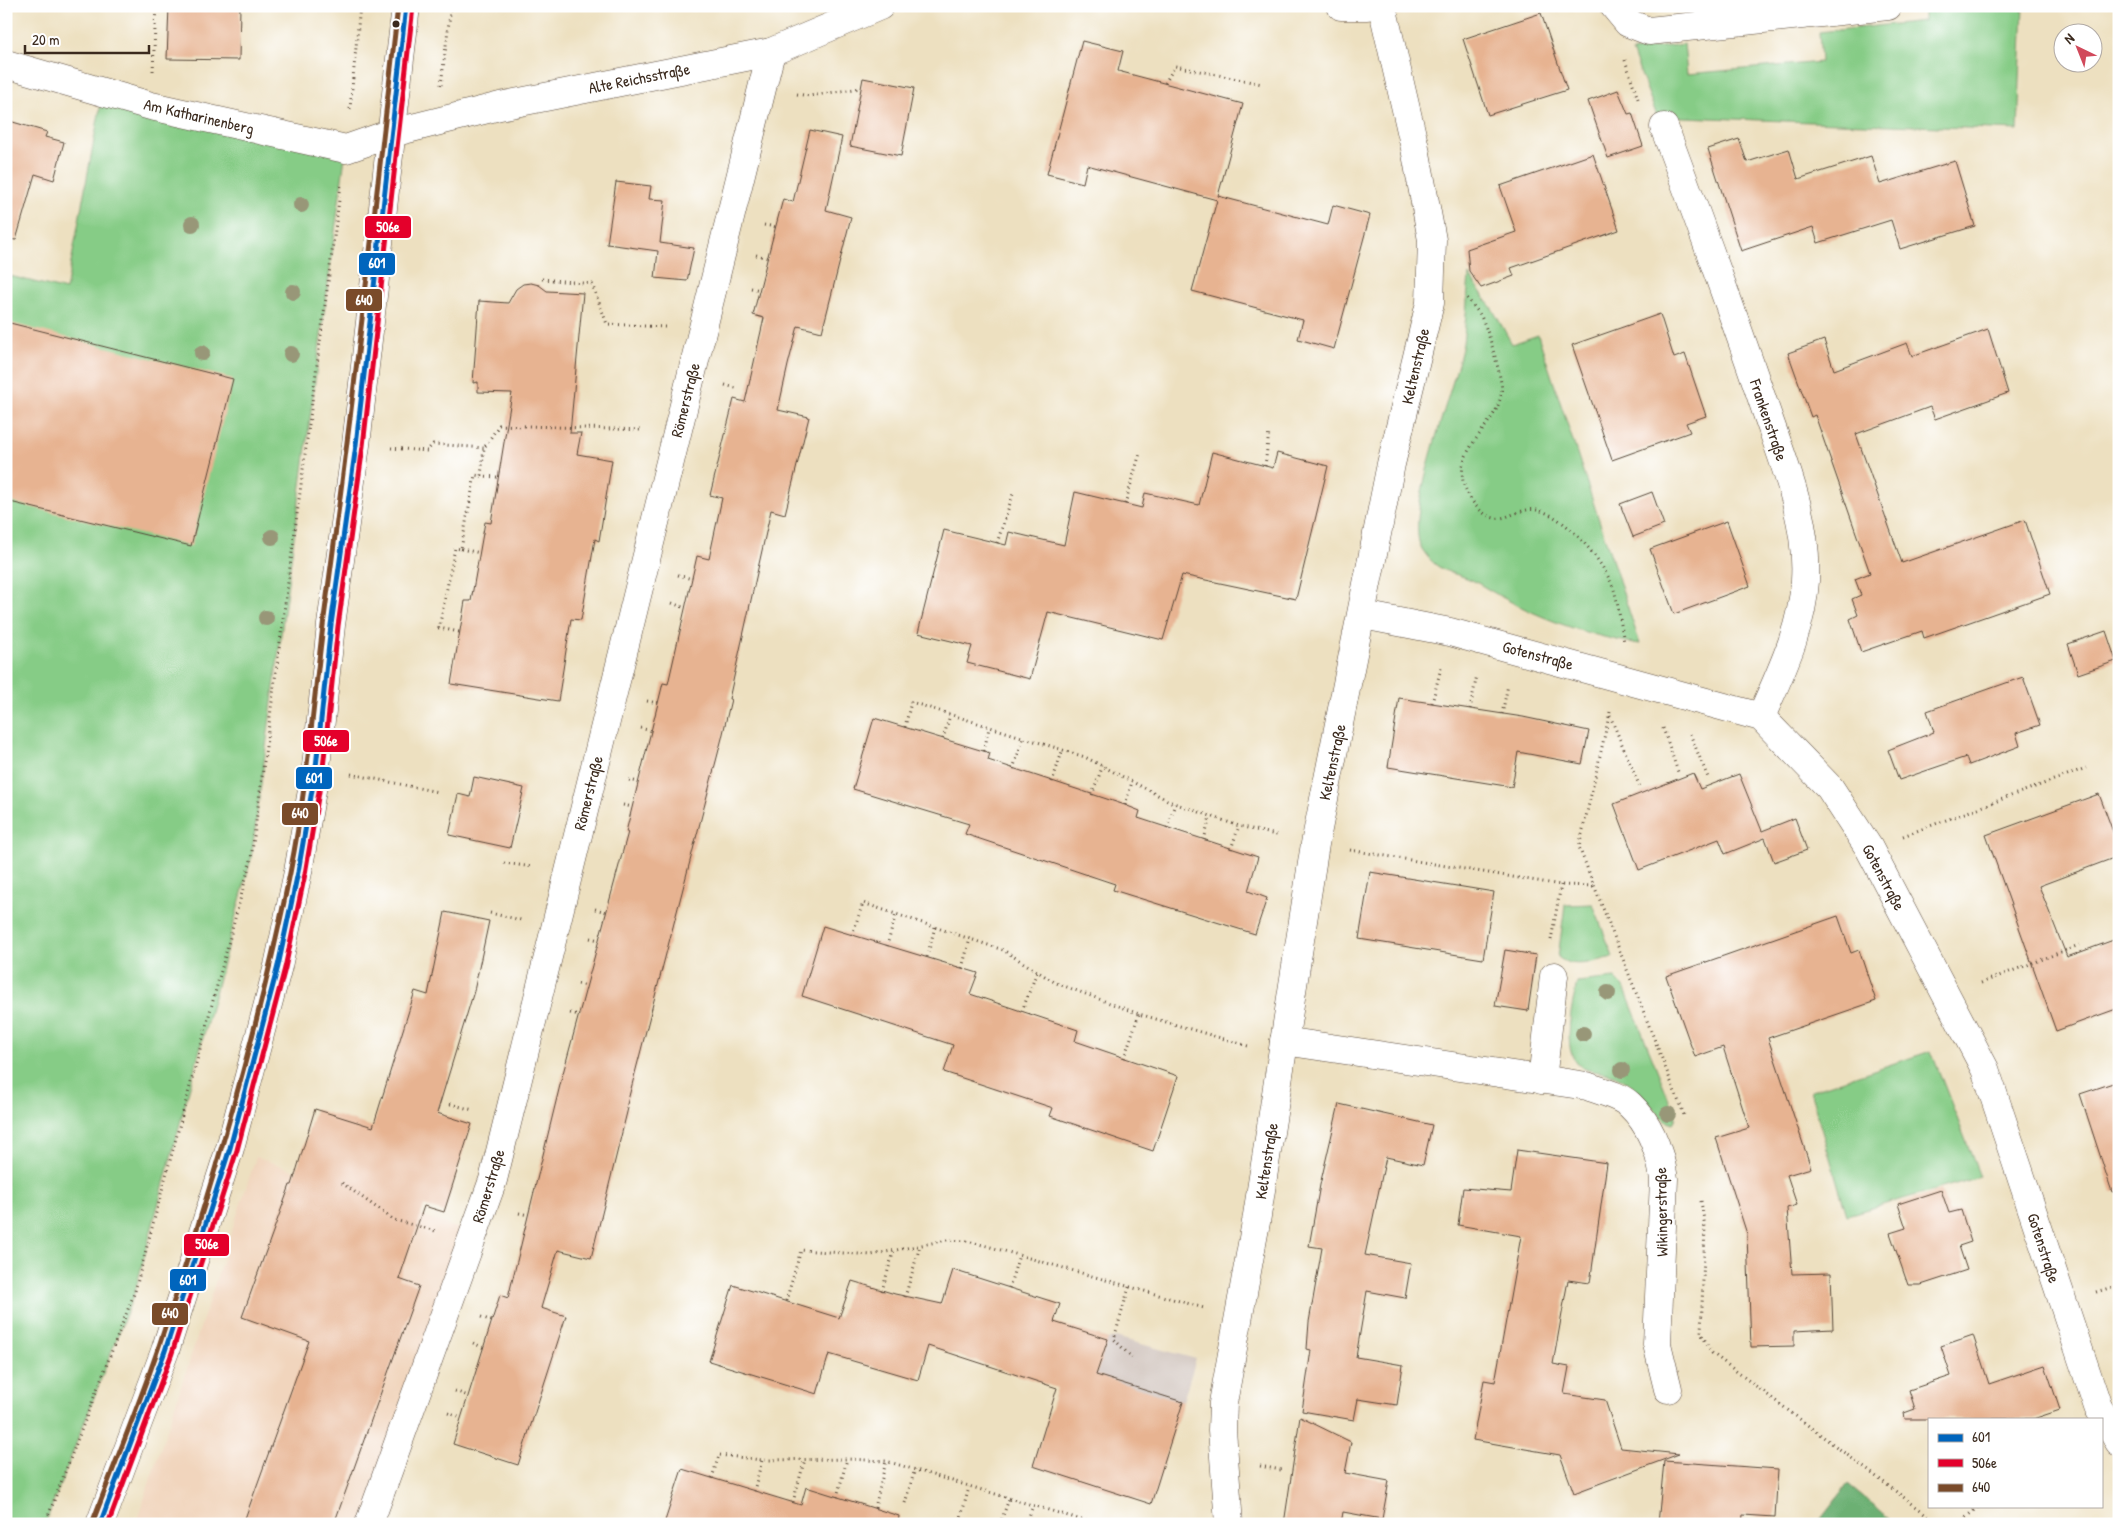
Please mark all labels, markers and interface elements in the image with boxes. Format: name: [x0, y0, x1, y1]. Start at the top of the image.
unlabelled marker: [391, 19, 401, 29]
scale bar: [25, 22, 149, 54]
north arrow: [2052, 22, 2102, 72]
text: N: [2060, 28, 2078, 48]
text: 20 m: [32, 29, 59, 50]
street label: Alte Reichsstraße: [586, 57, 692, 99]
street label: Am Katharinenberg: [142, 93, 256, 139]
line badge: 506e: [364, 215, 412, 239]
text: 506e: [376, 217, 400, 236]
line badge: 601: [358, 252, 396, 276]
text: 601: [369, 253, 385, 272]
line badge: 640: [345, 288, 383, 312]
text: 640: [355, 290, 373, 309]
street label: Keltenstraße: [1396, 325, 1435, 406]
street label: Römerstraße: [665, 360, 705, 440]
street label: Frankenstraße: [1744, 375, 1793, 464]
street label: Gotenstraße: [1500, 635, 1576, 675]
street label: Keltenstraße: [1313, 721, 1351, 802]
line badge: 506e: [302, 729, 350, 753]
text: 506e: [314, 731, 338, 750]
street label: Römerstraße: [568, 753, 608, 833]
line badge: 601: [295, 766, 333, 790]
text: 601: [306, 768, 322, 787]
line badge: 640: [281, 802, 319, 826]
text: 640: [291, 803, 309, 822]
street label: Gotenstraße: [1857, 840, 1911, 915]
street label: Keltenstraße: [1249, 1121, 1283, 1201]
street label: Römerstraße: [466, 1146, 510, 1226]
street label: Wikingerstraße: [1649, 1166, 1673, 1257]
street label: Gotenstraße: [2022, 1210, 2066, 1286]
line badge: 506e: [183, 1233, 230, 1257]
text: 506e: [195, 1234, 219, 1253]
line badge: 601: [169, 1268, 207, 1292]
text: 601: [180, 1270, 196, 1289]
line badge: 640: [151, 1302, 189, 1326]
text: 640: [161, 1303, 179, 1322]
legend: [1928, 1418, 2102, 1508]
text: 601: [1972, 1426, 1990, 1447]
text: 506e: [1972, 1452, 1997, 1473]
text: 640: [1972, 1476, 1991, 1497]

